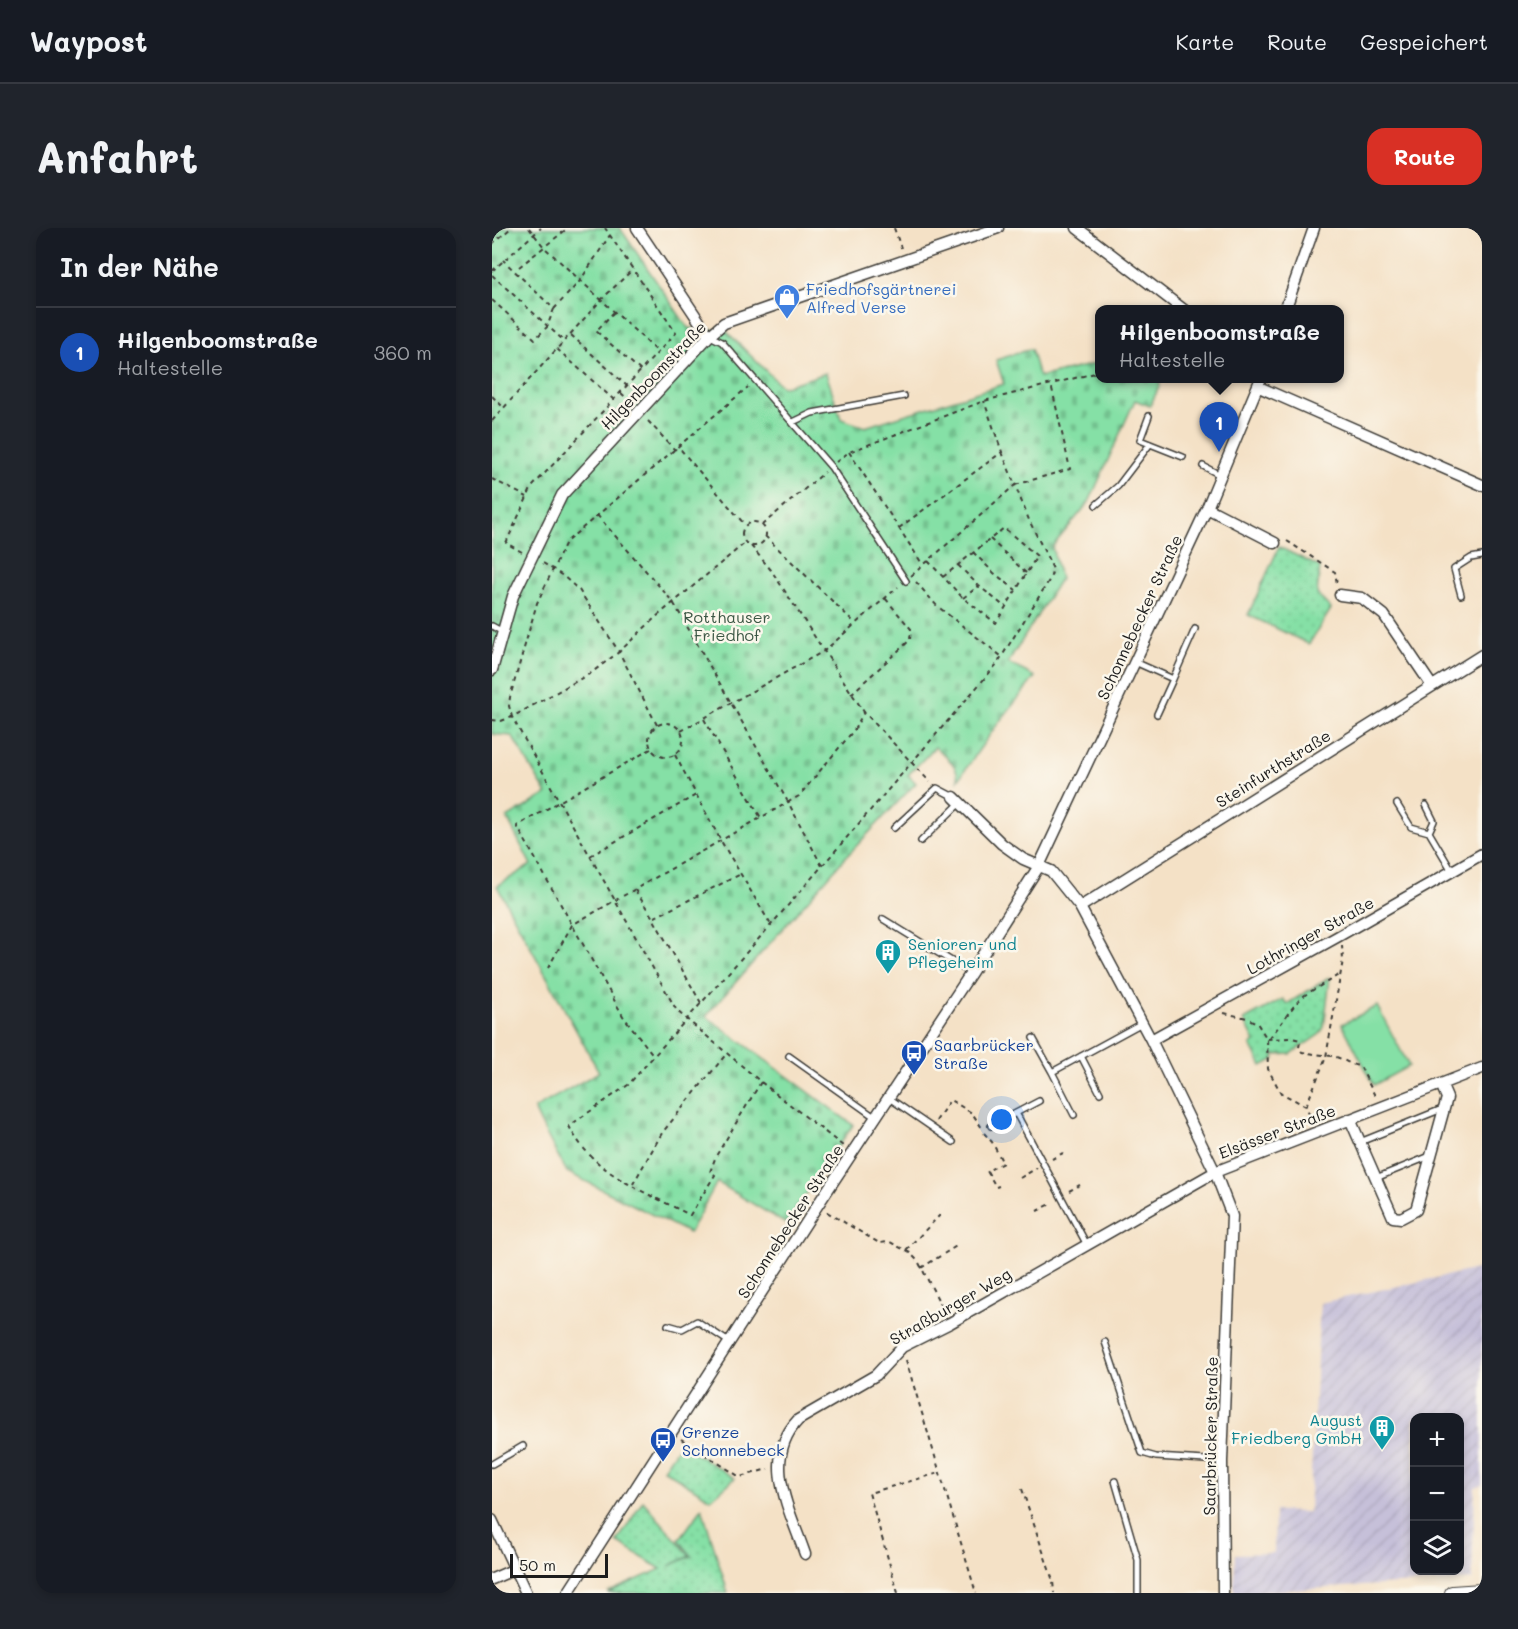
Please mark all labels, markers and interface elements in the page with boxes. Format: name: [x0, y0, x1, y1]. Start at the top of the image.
text: Waypost: [30, 23, 147, 59]
text: Karte: [1176, 28, 1234, 55]
text: Route: [1267, 28, 1327, 55]
text: Gespeichert: [1360, 28, 1488, 55]
button: Route: [1367, 128, 1482, 185]
text: Anfahrt: [36, 129, 198, 184]
text: In der Nähe: [60, 250, 219, 284]
place label: Friedhofsgärtnerei Alfred Verse: [806, 278, 956, 317]
shop icon: Friedhofsgärtnerei Alfred Verse: [772, 282, 802, 320]
popup: [1095, 305, 1344, 383]
street label: Hilgenboomstraße: [596, 316, 710, 434]
text: Hilgenboomstraße: [1119, 317, 1320, 346]
text: Hilgenboomstraße: [117, 325, 318, 354]
text: 1: [75, 339, 84, 365]
text: 360 m: [374, 339, 432, 365]
text: Haltestelle: [1119, 346, 1225, 372]
text: Haltestelle: [117, 354, 223, 380]
pin: 1: [1200, 402, 1238, 452]
street label: Schonnebecker Straße: [1092, 531, 1186, 703]
park label: Rotthauser Friedhof: [683, 606, 771, 645]
street label: Steinfurthstraße: [1212, 724, 1334, 812]
street label: Lothringer Straße: [1243, 891, 1377, 979]
place label: Senioren- und Pflegeheim: [908, 933, 1017, 972]
building icon: Senioren- und Pflegeheim: [873, 937, 903, 975]
place label: Saarbrücker Straße: [934, 1034, 1034, 1073]
bus stop icon: Saarbrücker Straße: [899, 1038, 929, 1076]
street label: Elsässer Straße: [1216, 1099, 1338, 1163]
your location: [987, 1105, 1016, 1134]
street label: Schonnebecker Straße: [732, 1140, 848, 1302]
street label: Straßburger Weg: [886, 1263, 1014, 1349]
street label: Saarbrücker Straße: [1198, 1356, 1222, 1516]
place label: August Friedberg GmbH: [1231, 1409, 1362, 1448]
building icon: August Friedberg GmbH: [1367, 1413, 1397, 1451]
map controls: [1410, 1413, 1464, 1575]
button: +: [1410, 1413, 1464, 1467]
place label: Grenze Schonnebeck: [682, 1421, 785, 1460]
bus stop icon: Grenze Schonnebeck: [648, 1425, 678, 1463]
button: −: [1410, 1467, 1464, 1521]
button: layers: [1410, 1521, 1464, 1575]
scale bar: [510, 1551, 608, 1578]
text: 50 m: [519, 1554, 556, 1575]

